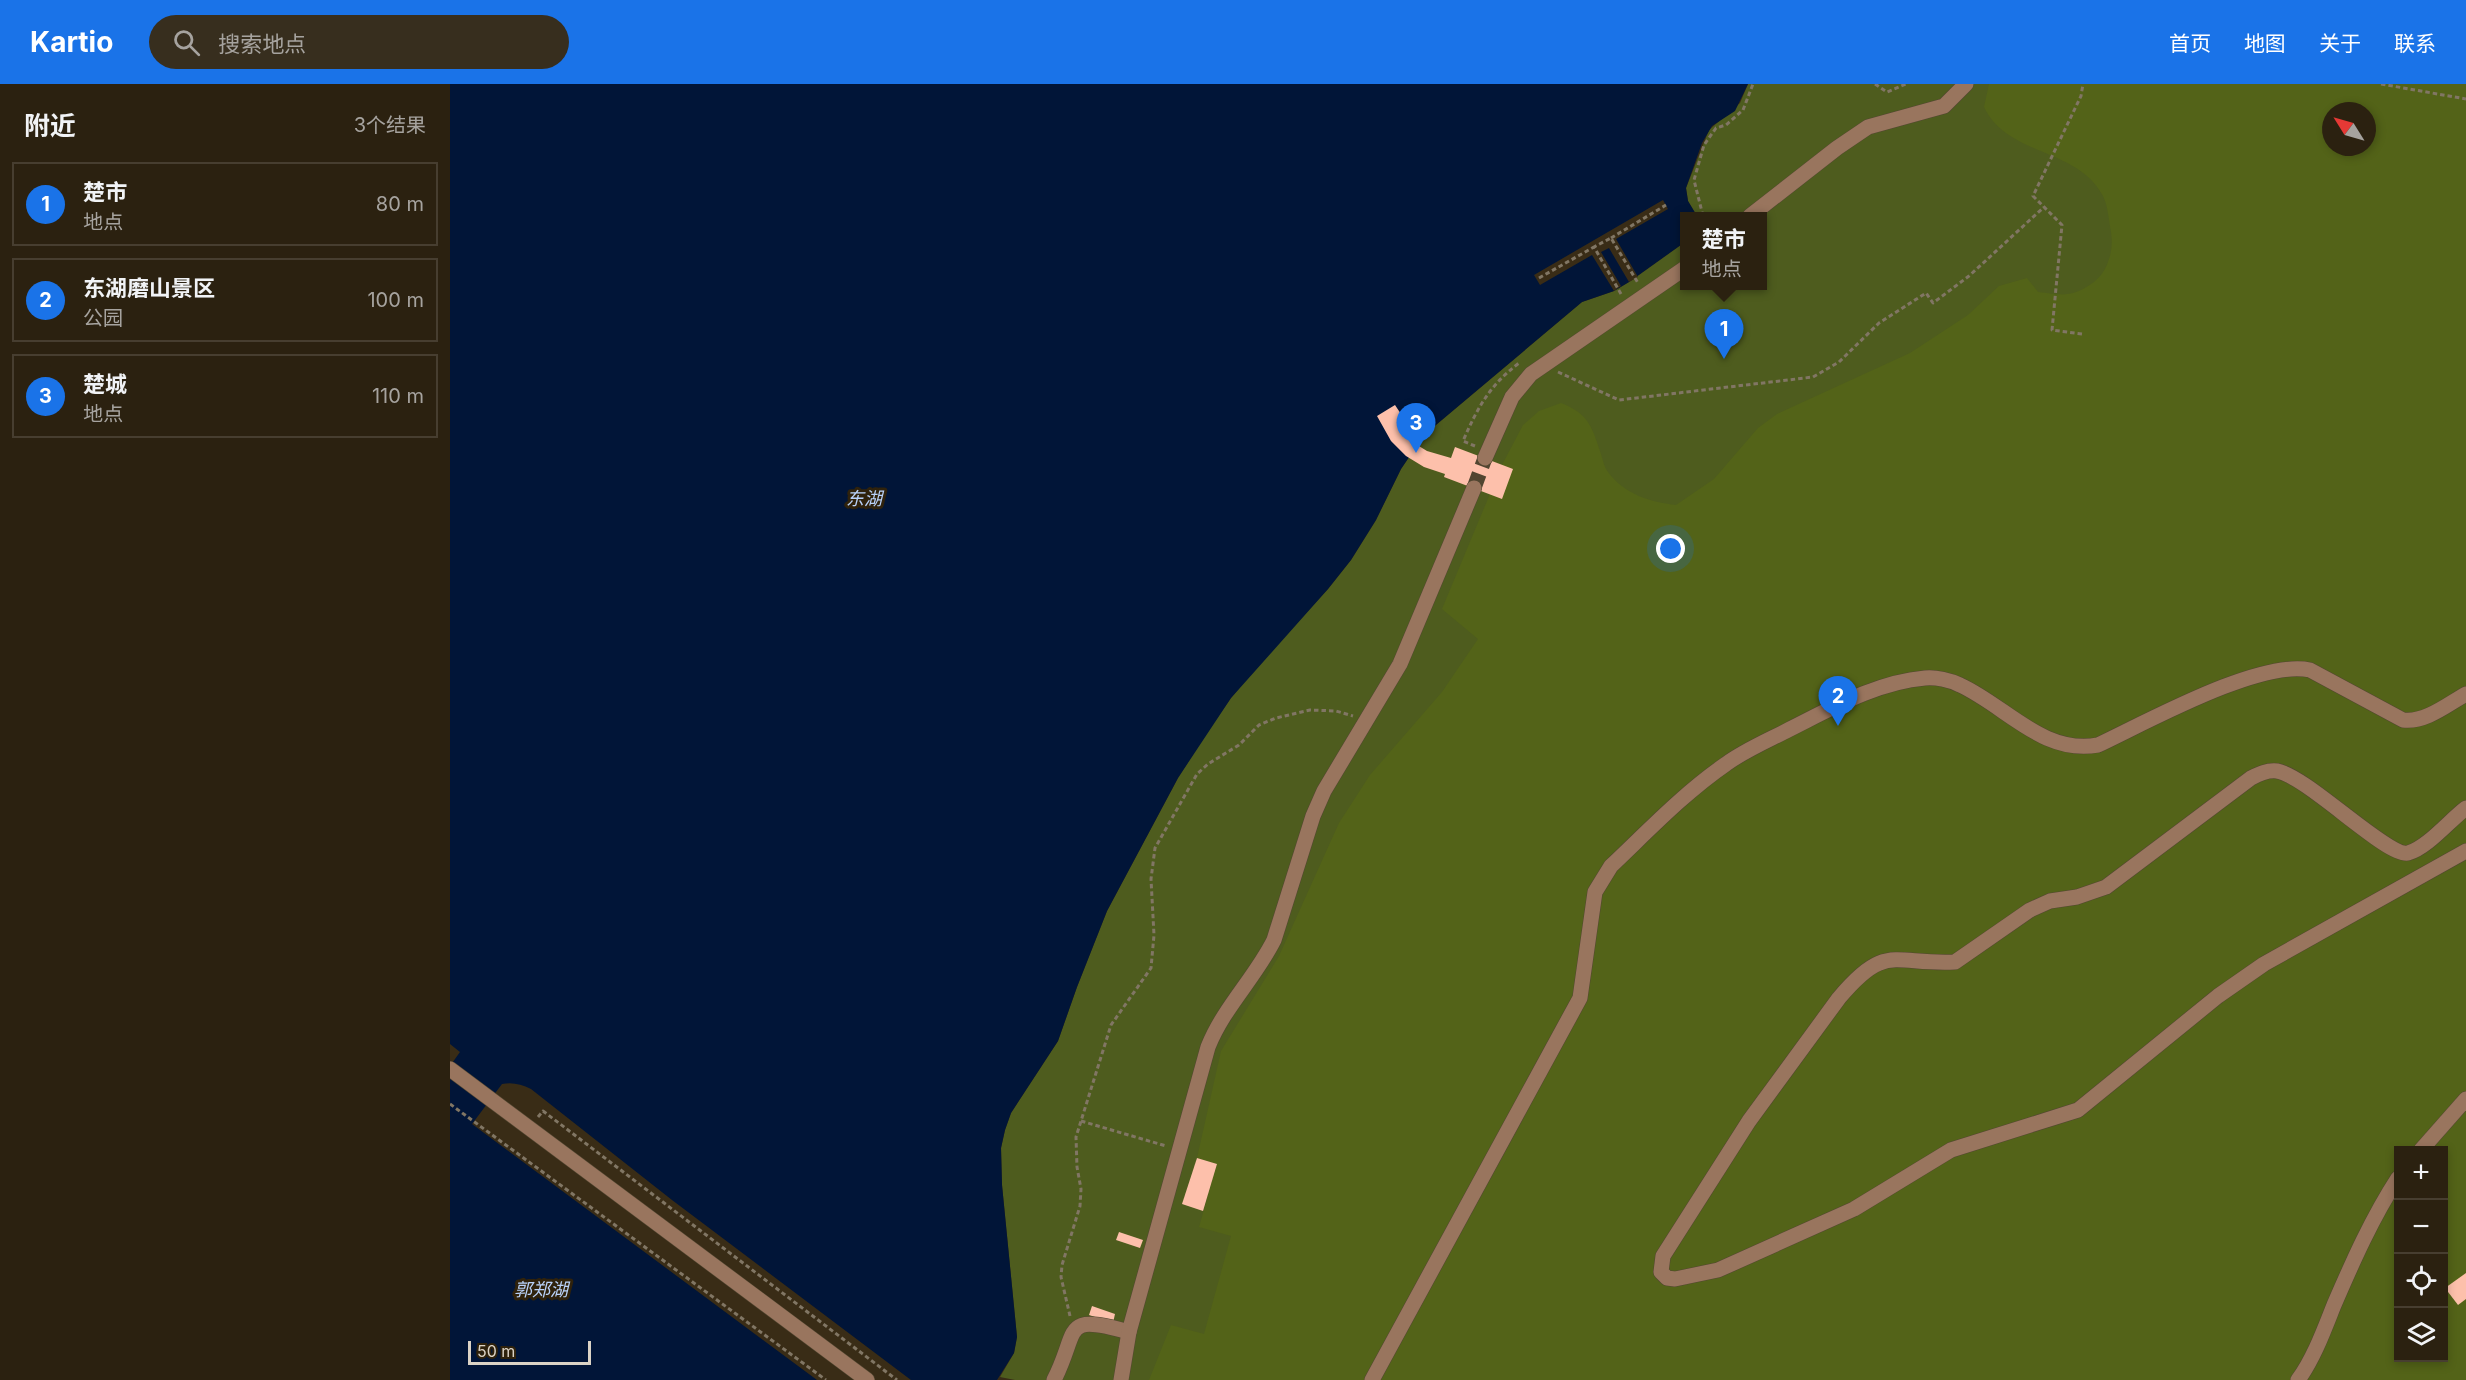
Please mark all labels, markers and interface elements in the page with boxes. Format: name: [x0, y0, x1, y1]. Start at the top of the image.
search box: [149, 15, 569, 69]
text: Kartio: [30, 25, 113, 59]
icon: search: [170, 26, 203, 59]
text: 搜索地点: [218, 31, 306, 57]
text: 首页: [2169, 31, 2211, 56]
text: 地图: [2244, 31, 2286, 56]
text: 关于: [2319, 31, 2361, 56]
text: 联系: [2394, 31, 2436, 56]
north arrow: [2322, 102, 2376, 156]
text: 附近: [24, 110, 76, 141]
text: 3个结果: [354, 113, 426, 137]
text: 楚市: [83, 179, 127, 205]
text: 1: [41, 192, 50, 216]
text: 80 m: [376, 192, 424, 216]
text: 地点: [83, 210, 123, 234]
popup: [1680, 212, 1767, 290]
text: 楚市: [1701, 226, 1746, 252]
text: 地点: [1701, 257, 1741, 281]
text: 东湖磨山景区: [83, 275, 215, 301]
text: 2: [39, 288, 52, 312]
text: 100 m: [367, 288, 424, 312]
text: 公园: [83, 306, 123, 330]
pin: 1: [1704, 310, 1744, 359]
text: 楚城: [83, 371, 127, 397]
text: 3: [39, 384, 52, 408]
text: 110 m: [372, 384, 424, 408]
text: 地点: [83, 402, 123, 426]
pin: 3: [1396, 404, 1436, 453]
water label: 东湖: [846, 488, 885, 509]
your location: [1656, 534, 1685, 563]
pin: 2: [1818, 676, 1858, 726]
map controls: [2394, 1146, 2448, 1362]
button: +: [2394, 1146, 2448, 1200]
button: −: [2394, 1200, 2448, 1254]
button: locate: [2394, 1254, 2448, 1308]
water label: 郭郑湖: [514, 1279, 571, 1300]
button: layers: [2394, 1308, 2448, 1362]
scale bar: [468, 1338, 591, 1366]
text: 50 m: [477, 1341, 515, 1361]

